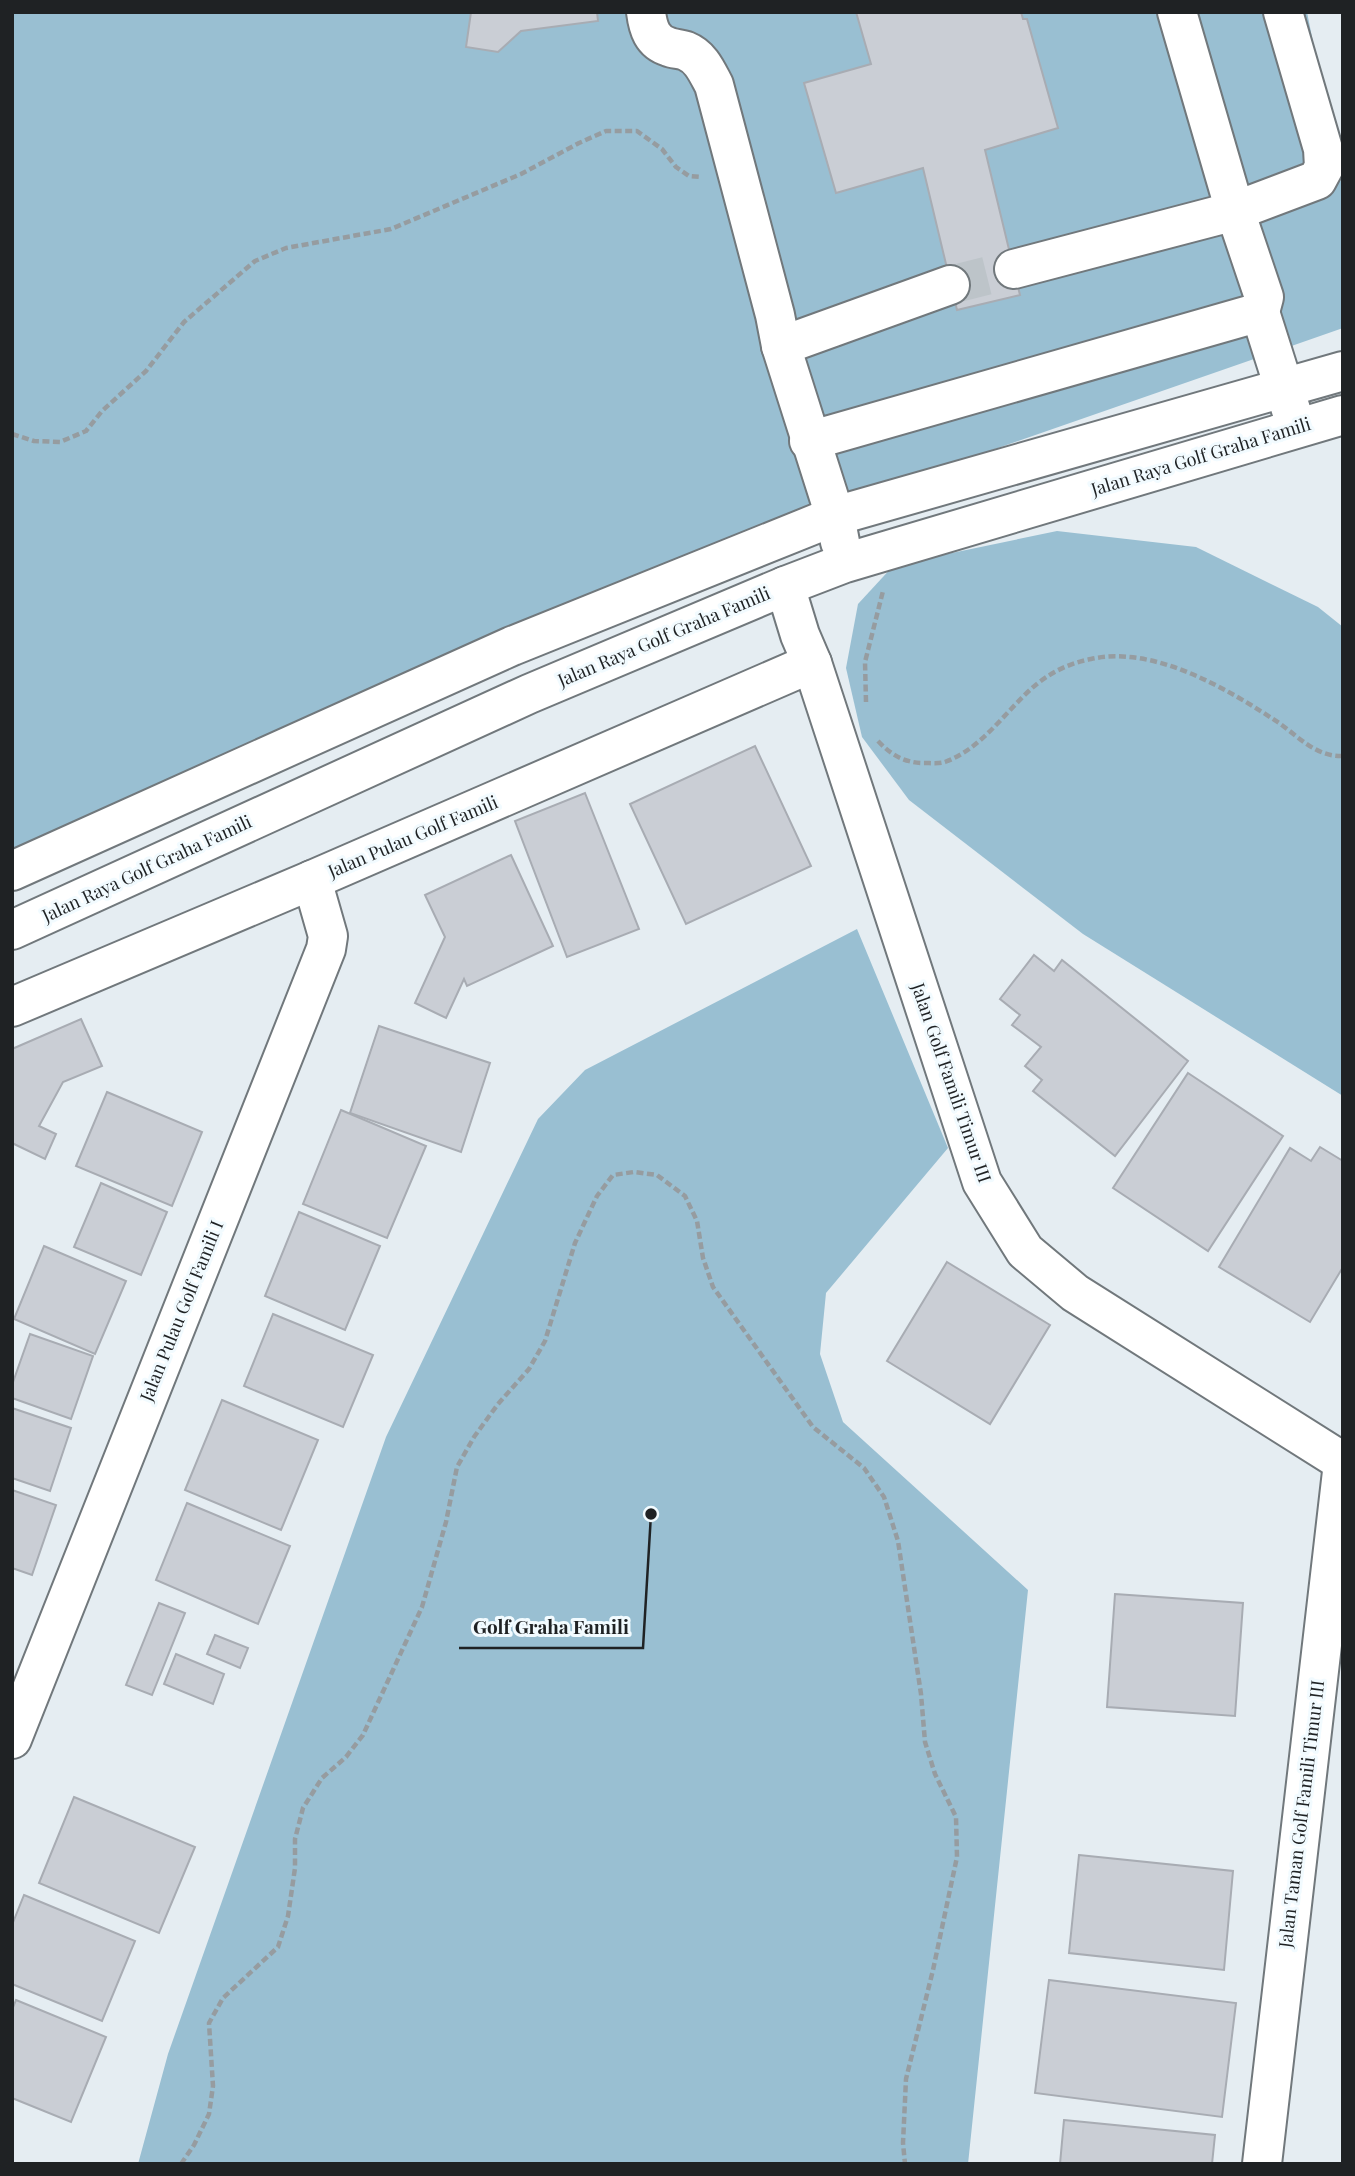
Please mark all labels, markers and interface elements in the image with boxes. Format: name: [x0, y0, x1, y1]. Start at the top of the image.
street label: Jalan Raya Golf Graha Famili: [1087, 411, 1313, 501]
street label: Jalan Raya Golf Graha Famili: [553, 580, 773, 692]
street label: Jalan Pulau Golf Famili: [323, 789, 501, 883]
street label: Jalan Raya Golf Graha Famili: [37, 809, 255, 928]
street label: Jalan Golf Famili Timur III: [906, 979, 997, 1186]
street label: Jalan Pulau Golf Famili I: [133, 1217, 228, 1406]
callout: Golf Graha Famili: [459, 1608, 643, 1648]
text: Golf Graha Famili: [473, 1613, 629, 1639]
street label: Jalan Taman Golf Famili Timur III: [1273, 1679, 1329, 1950]

